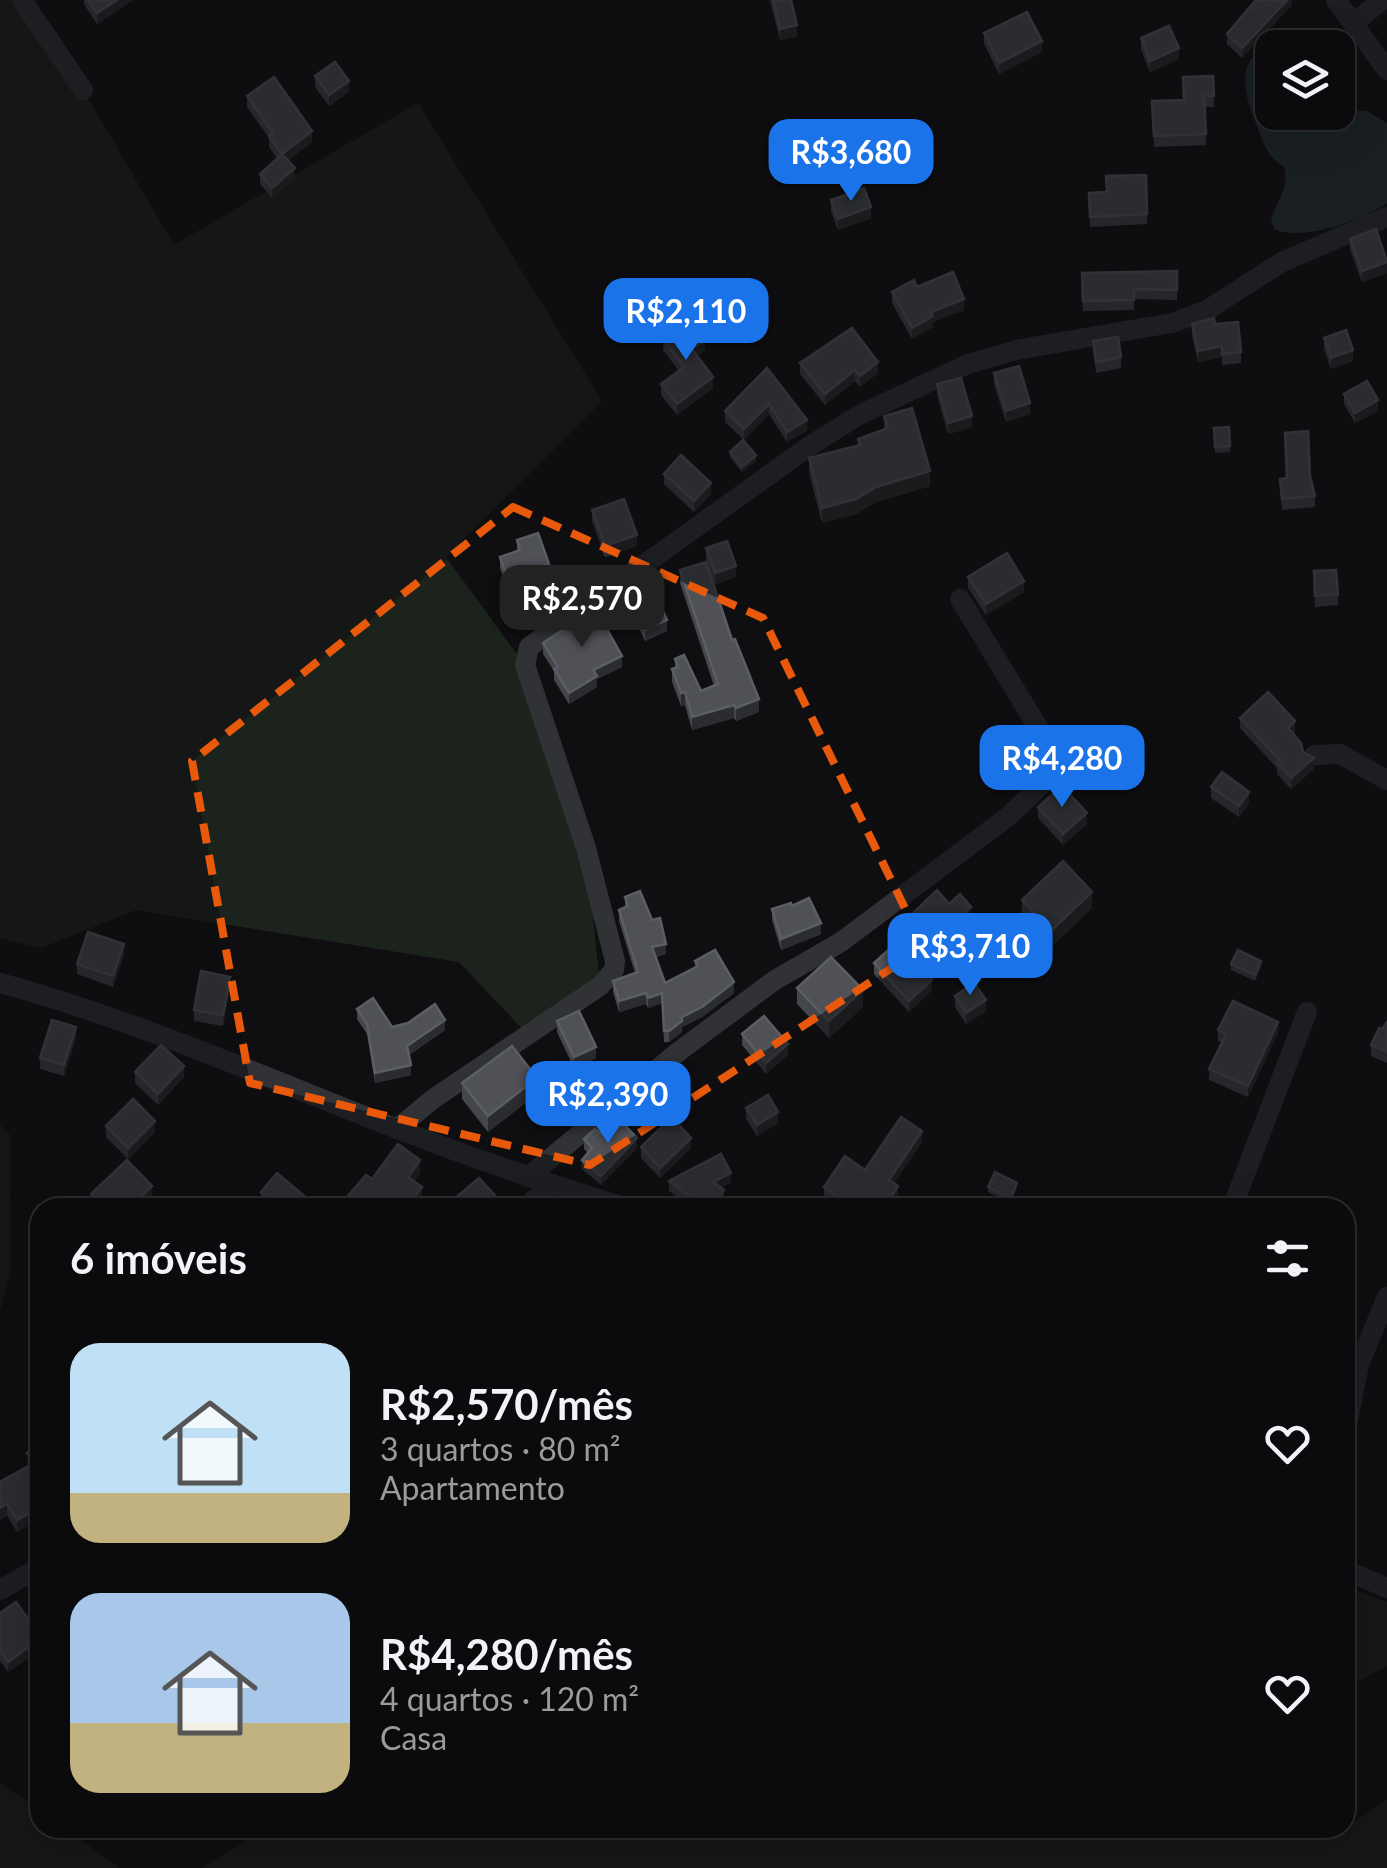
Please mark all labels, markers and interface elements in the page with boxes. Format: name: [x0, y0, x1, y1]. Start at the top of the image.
map controls: [1255, 30, 1355, 130]
button: layers: [1255, 30, 1355, 130]
pin: R$3,680: [759, 119, 943, 204]
text: R$3,680: [791, 132, 911, 171]
pin: R$2,110: [594, 278, 778, 363]
text: R$2,110: [626, 291, 746, 330]
pin: R$2,570: [490, 565, 674, 650]
text: R$2,570: [522, 578, 642, 617]
pin: R$4,280: [970, 725, 1154, 810]
text: R$4,280: [1002, 738, 1122, 777]
pin: R$3,710: [878, 913, 1062, 998]
text: R$3,710: [910, 926, 1030, 965]
pin: R$2,390: [516, 1061, 700, 1146]
text: R$2,390: [548, 1074, 668, 1113]
icon: filters: [1260, 1231, 1315, 1286]
text: 6 imóveis: [70, 1233, 247, 1283]
text: R$2,570/mês: [380, 1379, 633, 1429]
icon: home: [150, 1383, 270, 1503]
icon: heart: [1260, 1416, 1315, 1471]
text: 3 quartos · 80 m²: [380, 1429, 620, 1468]
text: Apartamento: [380, 1468, 565, 1507]
text: R$4,280/mês: [380, 1629, 633, 1679]
icon: home: [150, 1633, 270, 1753]
icon: heart: [1260, 1666, 1315, 1721]
text: 4 quartos · 120 m²: [380, 1679, 639, 1718]
text: Casa: [380, 1718, 447, 1757]

